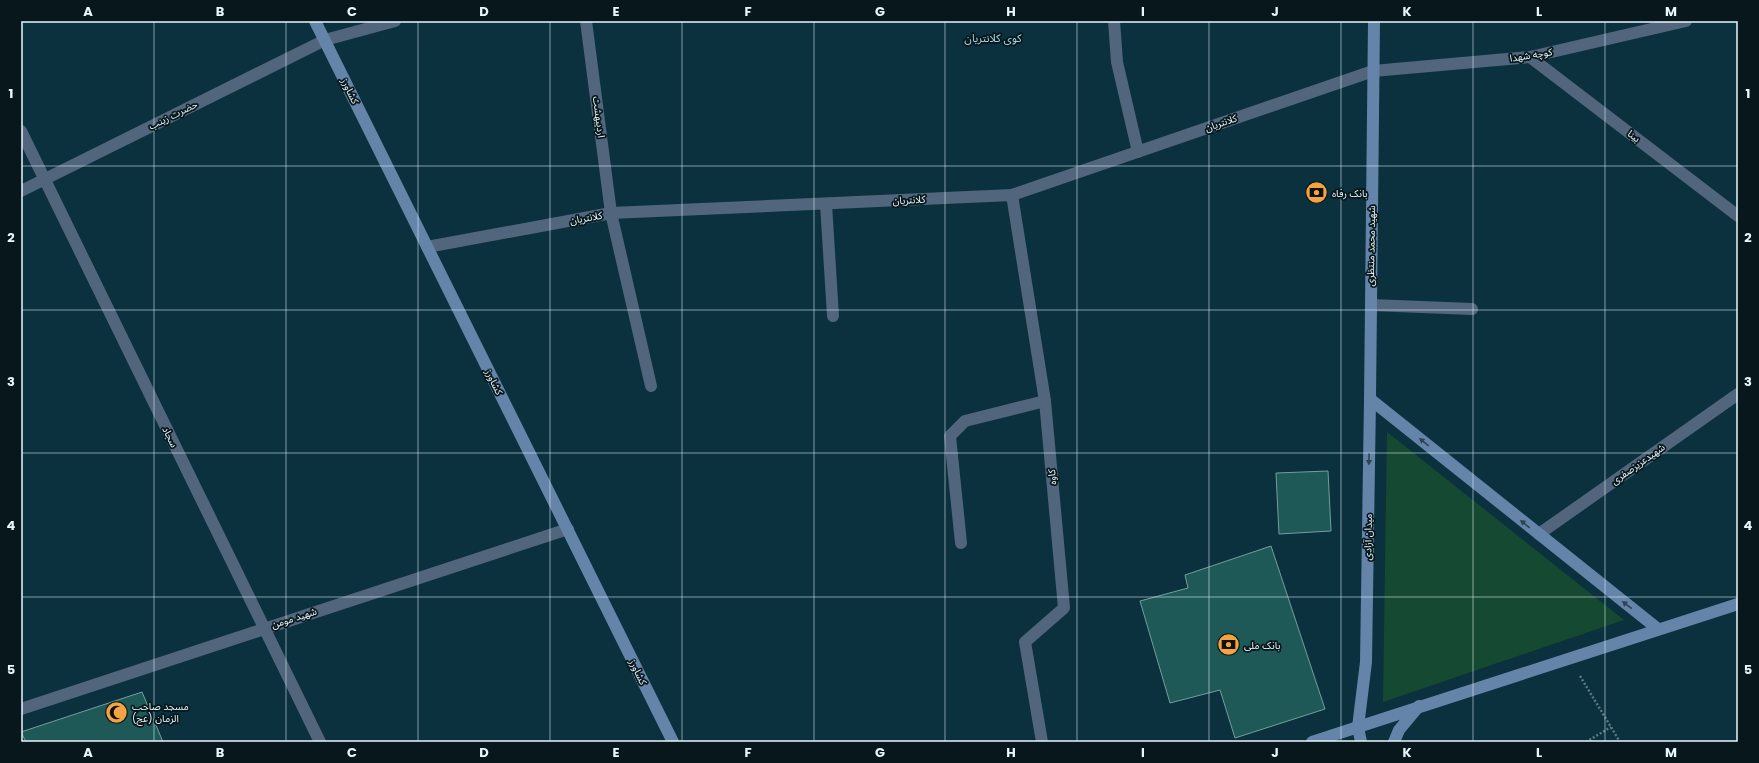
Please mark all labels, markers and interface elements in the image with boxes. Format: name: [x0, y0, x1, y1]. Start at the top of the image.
text: A: [83, 2, 93, 21]
text: B: [216, 2, 225, 21]
text: C: [347, 2, 357, 21]
text: D: [479, 2, 489, 21]
text: E: [612, 2, 620, 21]
text: F: [744, 2, 752, 21]
text: G: [875, 2, 885, 21]
text: H: [1006, 2, 1016, 21]
text: I: [1141, 2, 1145, 21]
text: J: [1271, 2, 1279, 21]
text: K: [1402, 2, 1412, 21]
text: L: [1536, 2, 1542, 21]
text: M: [1665, 2, 1677, 21]
district label: کوی کلانتریان: [964, 30, 1022, 46]
street label: کوچه شهدا: [1509, 44, 1554, 66]
street label: کشاورز: [337, 75, 363, 107]
text: 1: [9, 84, 13, 103]
text: 1: [1746, 84, 1750, 103]
street label: اردیبهشت: [589, 96, 609, 138]
street label: حضرت زینب: [146, 97, 200, 133]
street label: کلانتریان: [1203, 110, 1240, 135]
street label: بینا: [1624, 126, 1644, 146]
bank icon: بانک رفاه: [1303, 180, 1329, 206]
place label: بانک رفاه: [1332, 186, 1368, 201]
street label: کلانتریان: [892, 192, 927, 208]
street label: شهید محمد منتظری: [1363, 205, 1379, 287]
street label: کلانتریان: [568, 208, 604, 228]
text: 2: [7, 228, 15, 247]
text: 2: [1744, 228, 1752, 247]
street label: کشاورز: [481, 366, 507, 398]
text: 3: [7, 372, 15, 391]
text: 3: [1744, 372, 1752, 391]
street label: سجاد: [158, 424, 182, 450]
one-way arrow: [1418, 438, 1429, 447]
street label: شهیدعزیزصفری: [1608, 440, 1668, 488]
one-way arrow: [1366, 453, 1372, 466]
street label: کاوه: [1044, 468, 1060, 485]
street label: میدان آزادی: [1360, 514, 1376, 560]
text: 4: [7, 516, 16, 535]
text: 4: [1744, 516, 1753, 535]
one-way arrow: [1520, 519, 1531, 528]
one-way arrow: [1622, 600, 1633, 609]
street label: شهید مومن: [269, 604, 319, 632]
bank icon: بانک ملی: [1216, 632, 1242, 658]
place label: بانک ملی: [1244, 638, 1281, 653]
street label: کشاورز: [625, 656, 651, 688]
text: 5: [7, 660, 15, 679]
text: 5: [1744, 660, 1752, 679]
mosque icon: مسجد صاحب الزمان (عج): [103, 699, 129, 725]
place label: مسجد صاحب الزمان (عج): [132, 699, 189, 726]
text: A: [83, 743, 93, 762]
text: B: [216, 743, 225, 762]
text: C: [347, 743, 357, 762]
text: D: [479, 743, 489, 762]
text: E: [612, 743, 620, 762]
text: F: [744, 743, 752, 762]
text: G: [875, 743, 885, 762]
text: H: [1006, 743, 1016, 762]
text: I: [1141, 743, 1145, 762]
text: J: [1271, 743, 1279, 762]
text: K: [1402, 743, 1412, 762]
text: L: [1536, 743, 1542, 762]
text: M: [1665, 743, 1677, 762]

